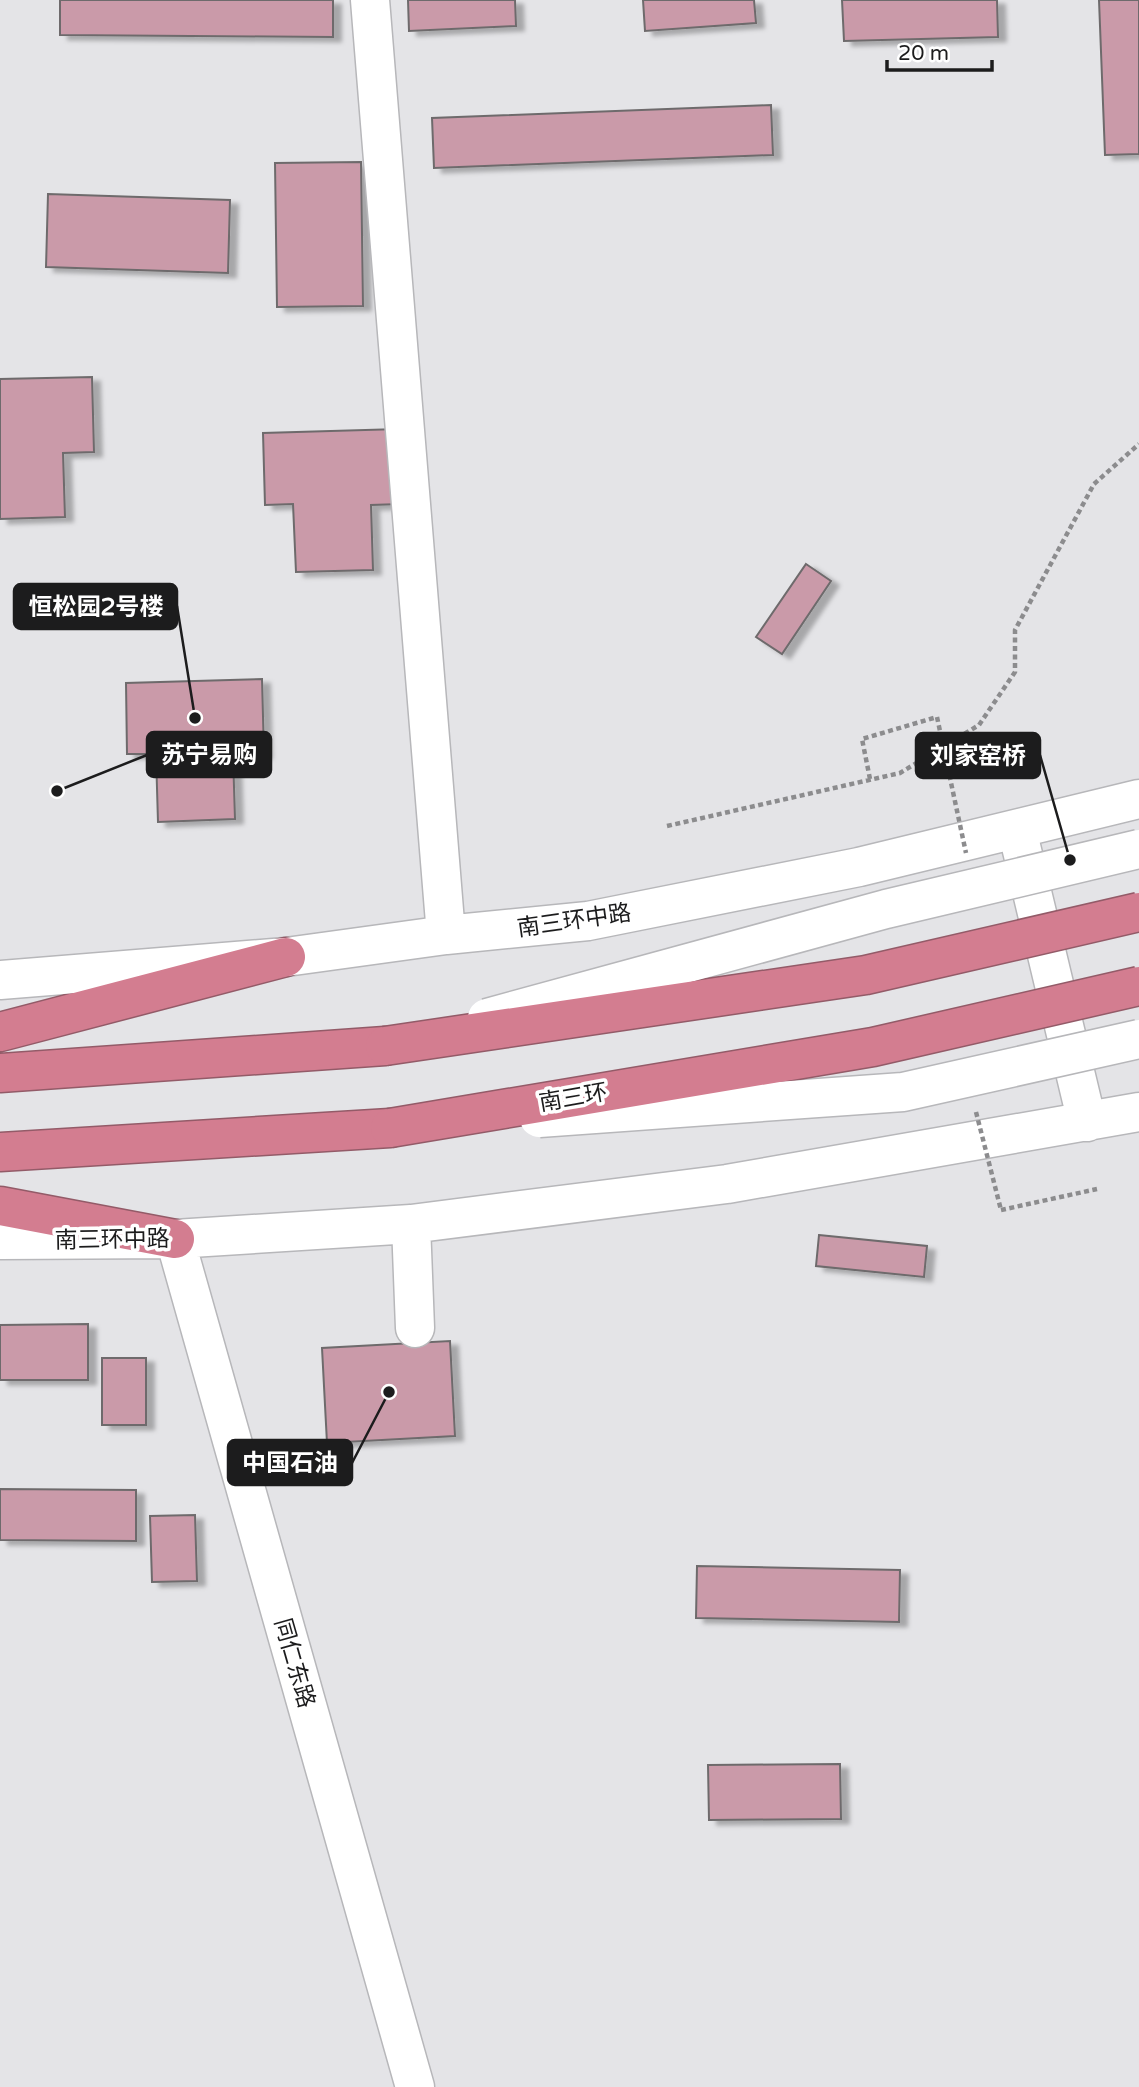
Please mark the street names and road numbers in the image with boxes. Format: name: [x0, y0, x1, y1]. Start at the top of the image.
street label: 南三环中路: [515, 899, 633, 943]
street label: 南三环: [537, 1078, 610, 1118]
street label: 南三环中路: [54, 1225, 170, 1255]
street label: 同仁东路: [268, 1615, 320, 1711]

